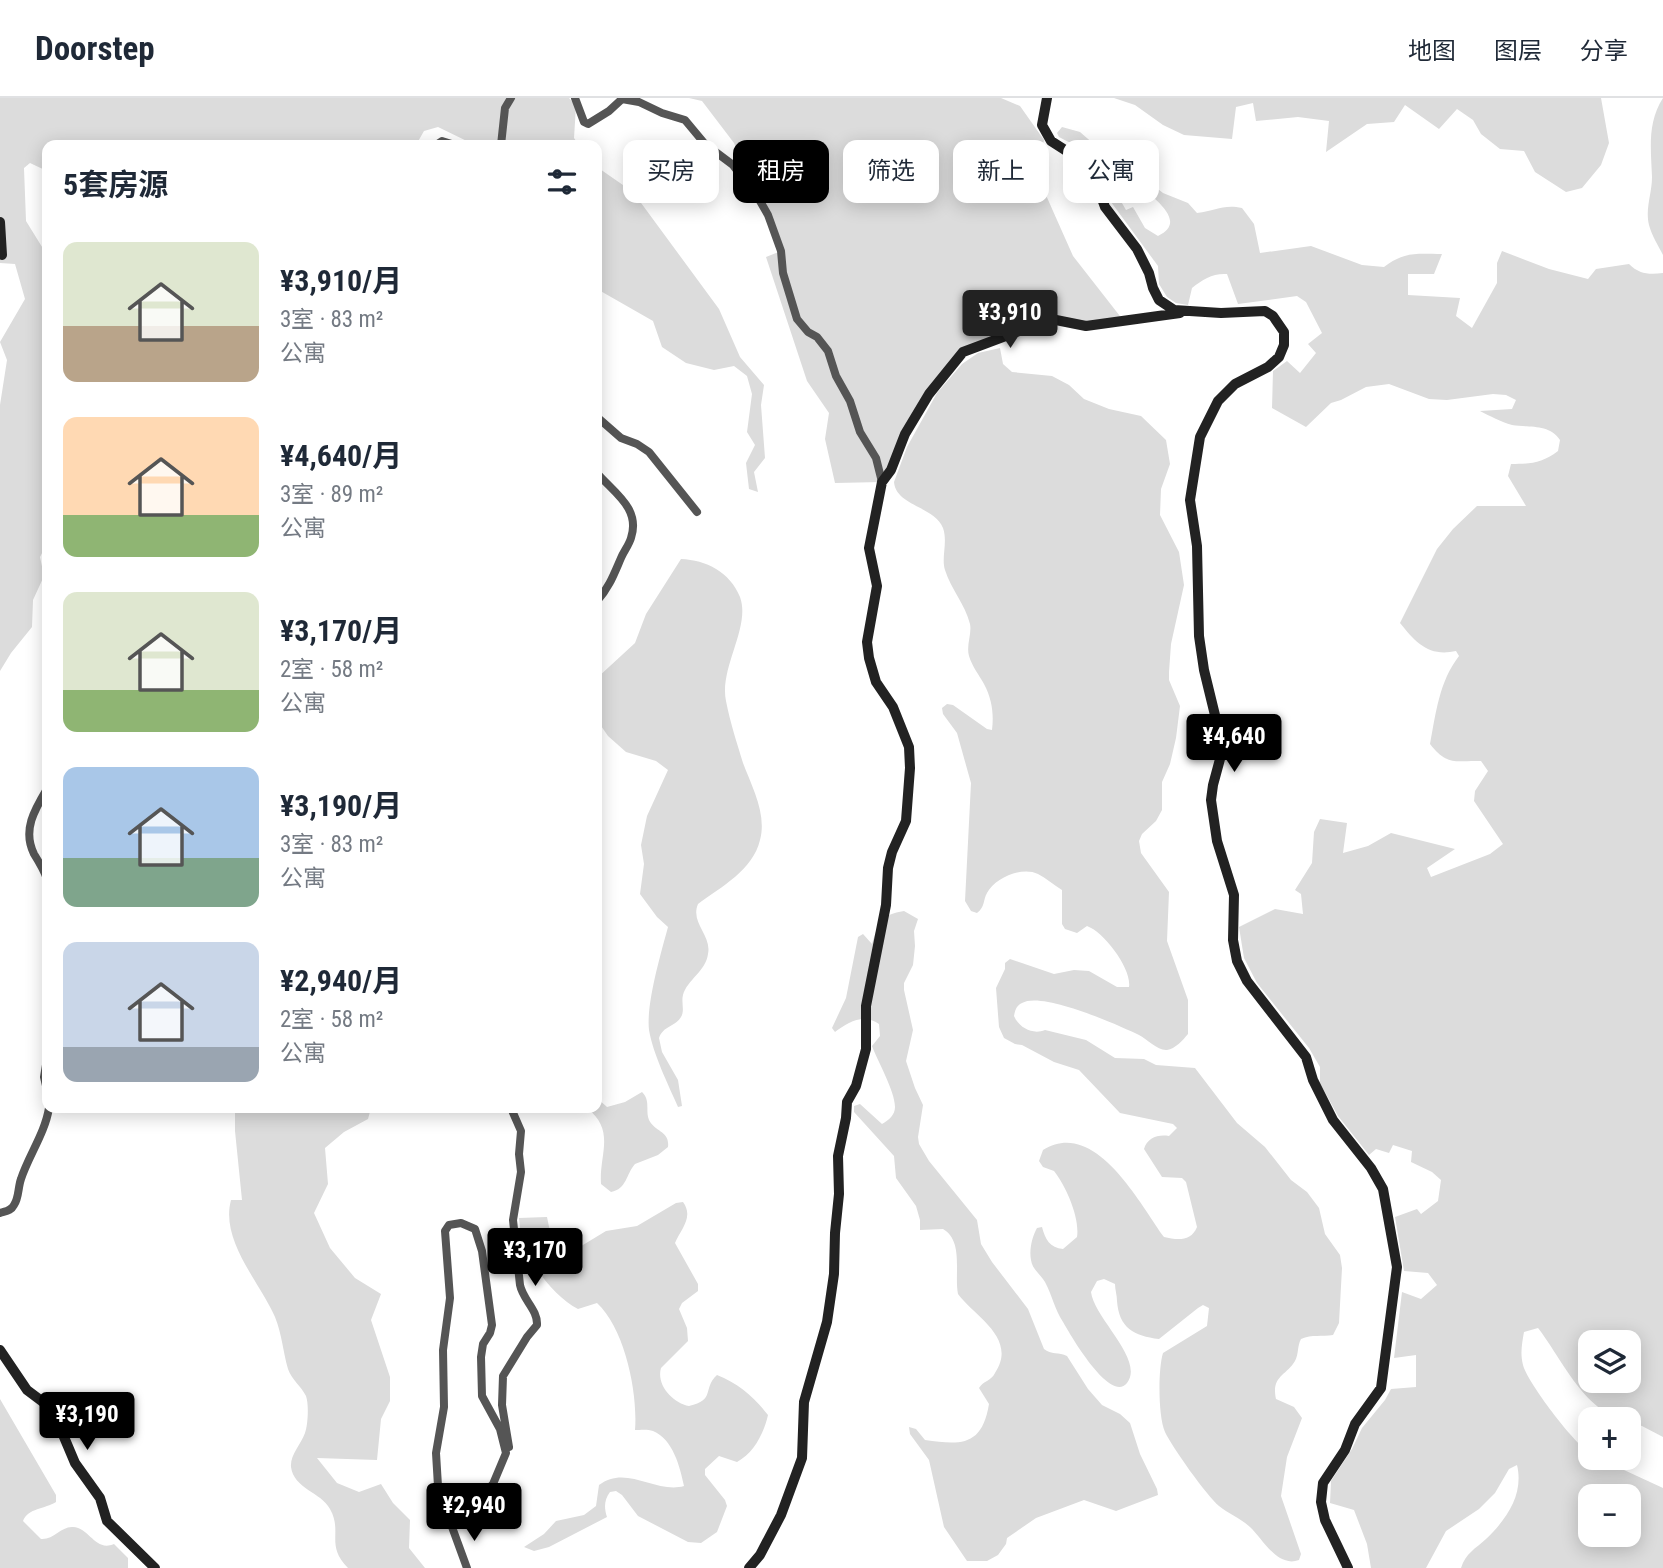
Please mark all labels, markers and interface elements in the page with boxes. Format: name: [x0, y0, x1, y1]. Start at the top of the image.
text: Doorstep: [35, 29, 155, 68]
text: 地图: [1408, 37, 1456, 65]
text: 图层: [1494, 37, 1542, 65]
text: 分享: [1580, 37, 1628, 65]
chip: 买房: [623, 140, 719, 203]
chip: 租房: [733, 140, 829, 203]
chip: 筛选: [843, 140, 939, 203]
chip: 新上: [953, 140, 1049, 203]
chip: 公寓: [1063, 140, 1159, 203]
icon: filters: [543, 163, 581, 201]
text: 5套房源: [63, 167, 168, 202]
text: ¥3,910/月: [280, 263, 402, 298]
icon: home: [119, 270, 203, 354]
pin: ¥3,910: [953, 290, 1067, 350]
text: ¥3,910: [978, 299, 1042, 326]
text: 3室 · 83 m²: [280, 306, 383, 333]
text: 公寓: [280, 340, 326, 367]
text: ¥4,640/月: [280, 438, 402, 473]
icon: home: [119, 445, 203, 529]
text: 3室 · 89 m²: [280, 481, 383, 508]
text: 公寓: [280, 515, 326, 542]
text: ¥3,170/月: [280, 613, 402, 648]
icon: home: [119, 620, 203, 704]
text: 2室 · 58 m²: [280, 656, 383, 683]
text: 公寓: [280, 690, 326, 717]
pin: ¥4,640: [1177, 714, 1291, 774]
text: ¥4,640: [1202, 723, 1266, 750]
text: ¥3,190/月: [280, 788, 402, 823]
icon: home: [119, 795, 203, 879]
text: 3室 · 83 m²: [280, 831, 383, 858]
text: 公寓: [280, 865, 326, 892]
text: ¥2,940/月: [280, 963, 402, 998]
icon: home: [119, 970, 203, 1054]
text: 2室 · 58 m²: [280, 1006, 383, 1033]
text: 公寓: [280, 1040, 326, 1067]
pin: ¥3,170: [478, 1228, 592, 1288]
text: ¥3,170: [503, 1237, 567, 1264]
map controls: [1578, 1330, 1641, 1547]
button: layers: [1578, 1330, 1641, 1393]
pin: ¥3,190: [30, 1392, 144, 1452]
text: ¥3,190: [55, 1401, 119, 1428]
button: +: [1578, 1407, 1641, 1470]
pin: ¥2,940: [417, 1484, 531, 1543]
button: −: [1578, 1484, 1641, 1547]
text: ¥2,940: [442, 1492, 506, 1519]

